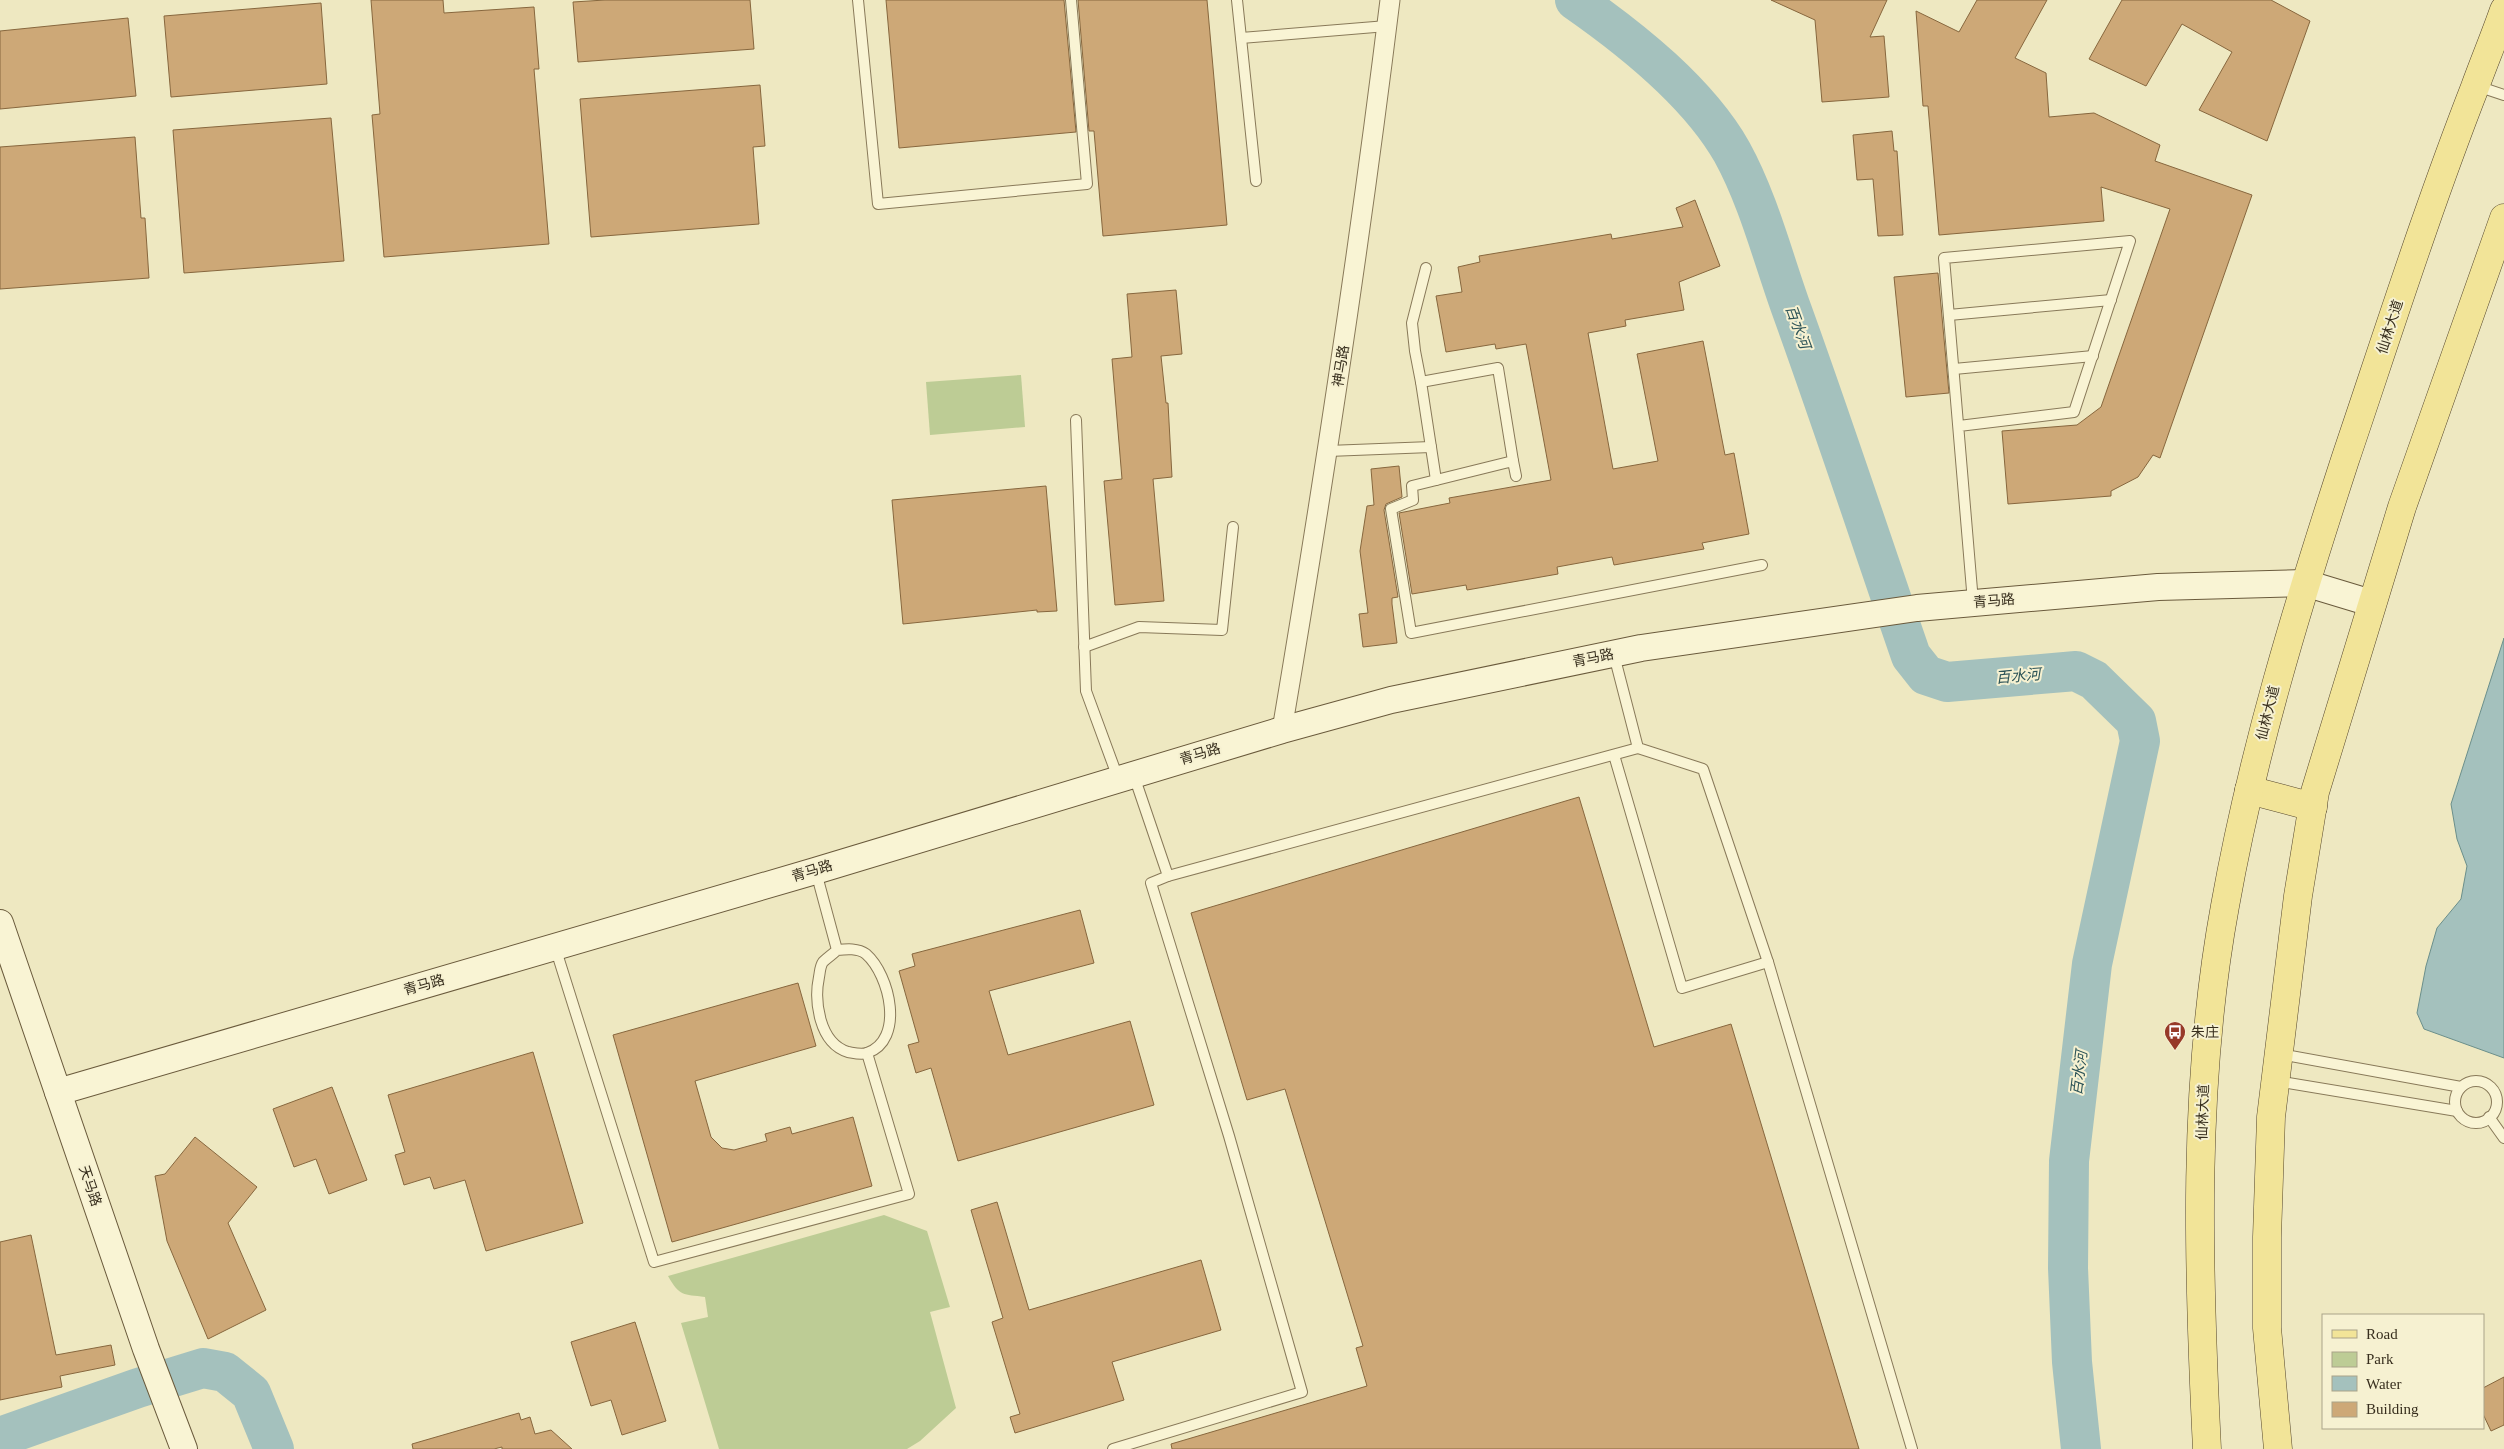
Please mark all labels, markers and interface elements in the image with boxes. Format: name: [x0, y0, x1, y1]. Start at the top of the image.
street label: 仙林大道: [2373, 298, 2406, 356]
water label: 百水河: [1783, 303, 1814, 354]
street label: 神马路: [1330, 344, 1352, 388]
street label: 青马路: [1972, 592, 2016, 610]
street label: 青马路: [1571, 646, 1615, 670]
water label: 百水河: [1995, 666, 2044, 686]
street label: 仙林大道: [2253, 684, 2282, 742]
street label: 青马路: [1178, 741, 1222, 767]
street label: 青马路: [790, 858, 834, 884]
street label: 青马路: [402, 972, 446, 998]
bus stop icon: 朱庄: [2163, 1020, 2187, 1051]
place label: 朱庄: [2191, 1025, 2219, 1040]
water label: 百水河: [2068, 1047, 2090, 1096]
street label: 仙林大道: [2194, 1084, 2211, 1140]
street label: 天马路: [76, 1164, 104, 1208]
legend: [2322, 1314, 2484, 1429]
text: Road: [2366, 1326, 2398, 1342]
text: Park: [2366, 1351, 2394, 1367]
text: Water: [2366, 1376, 2401, 1392]
text: Building: [2366, 1401, 2419, 1417]

